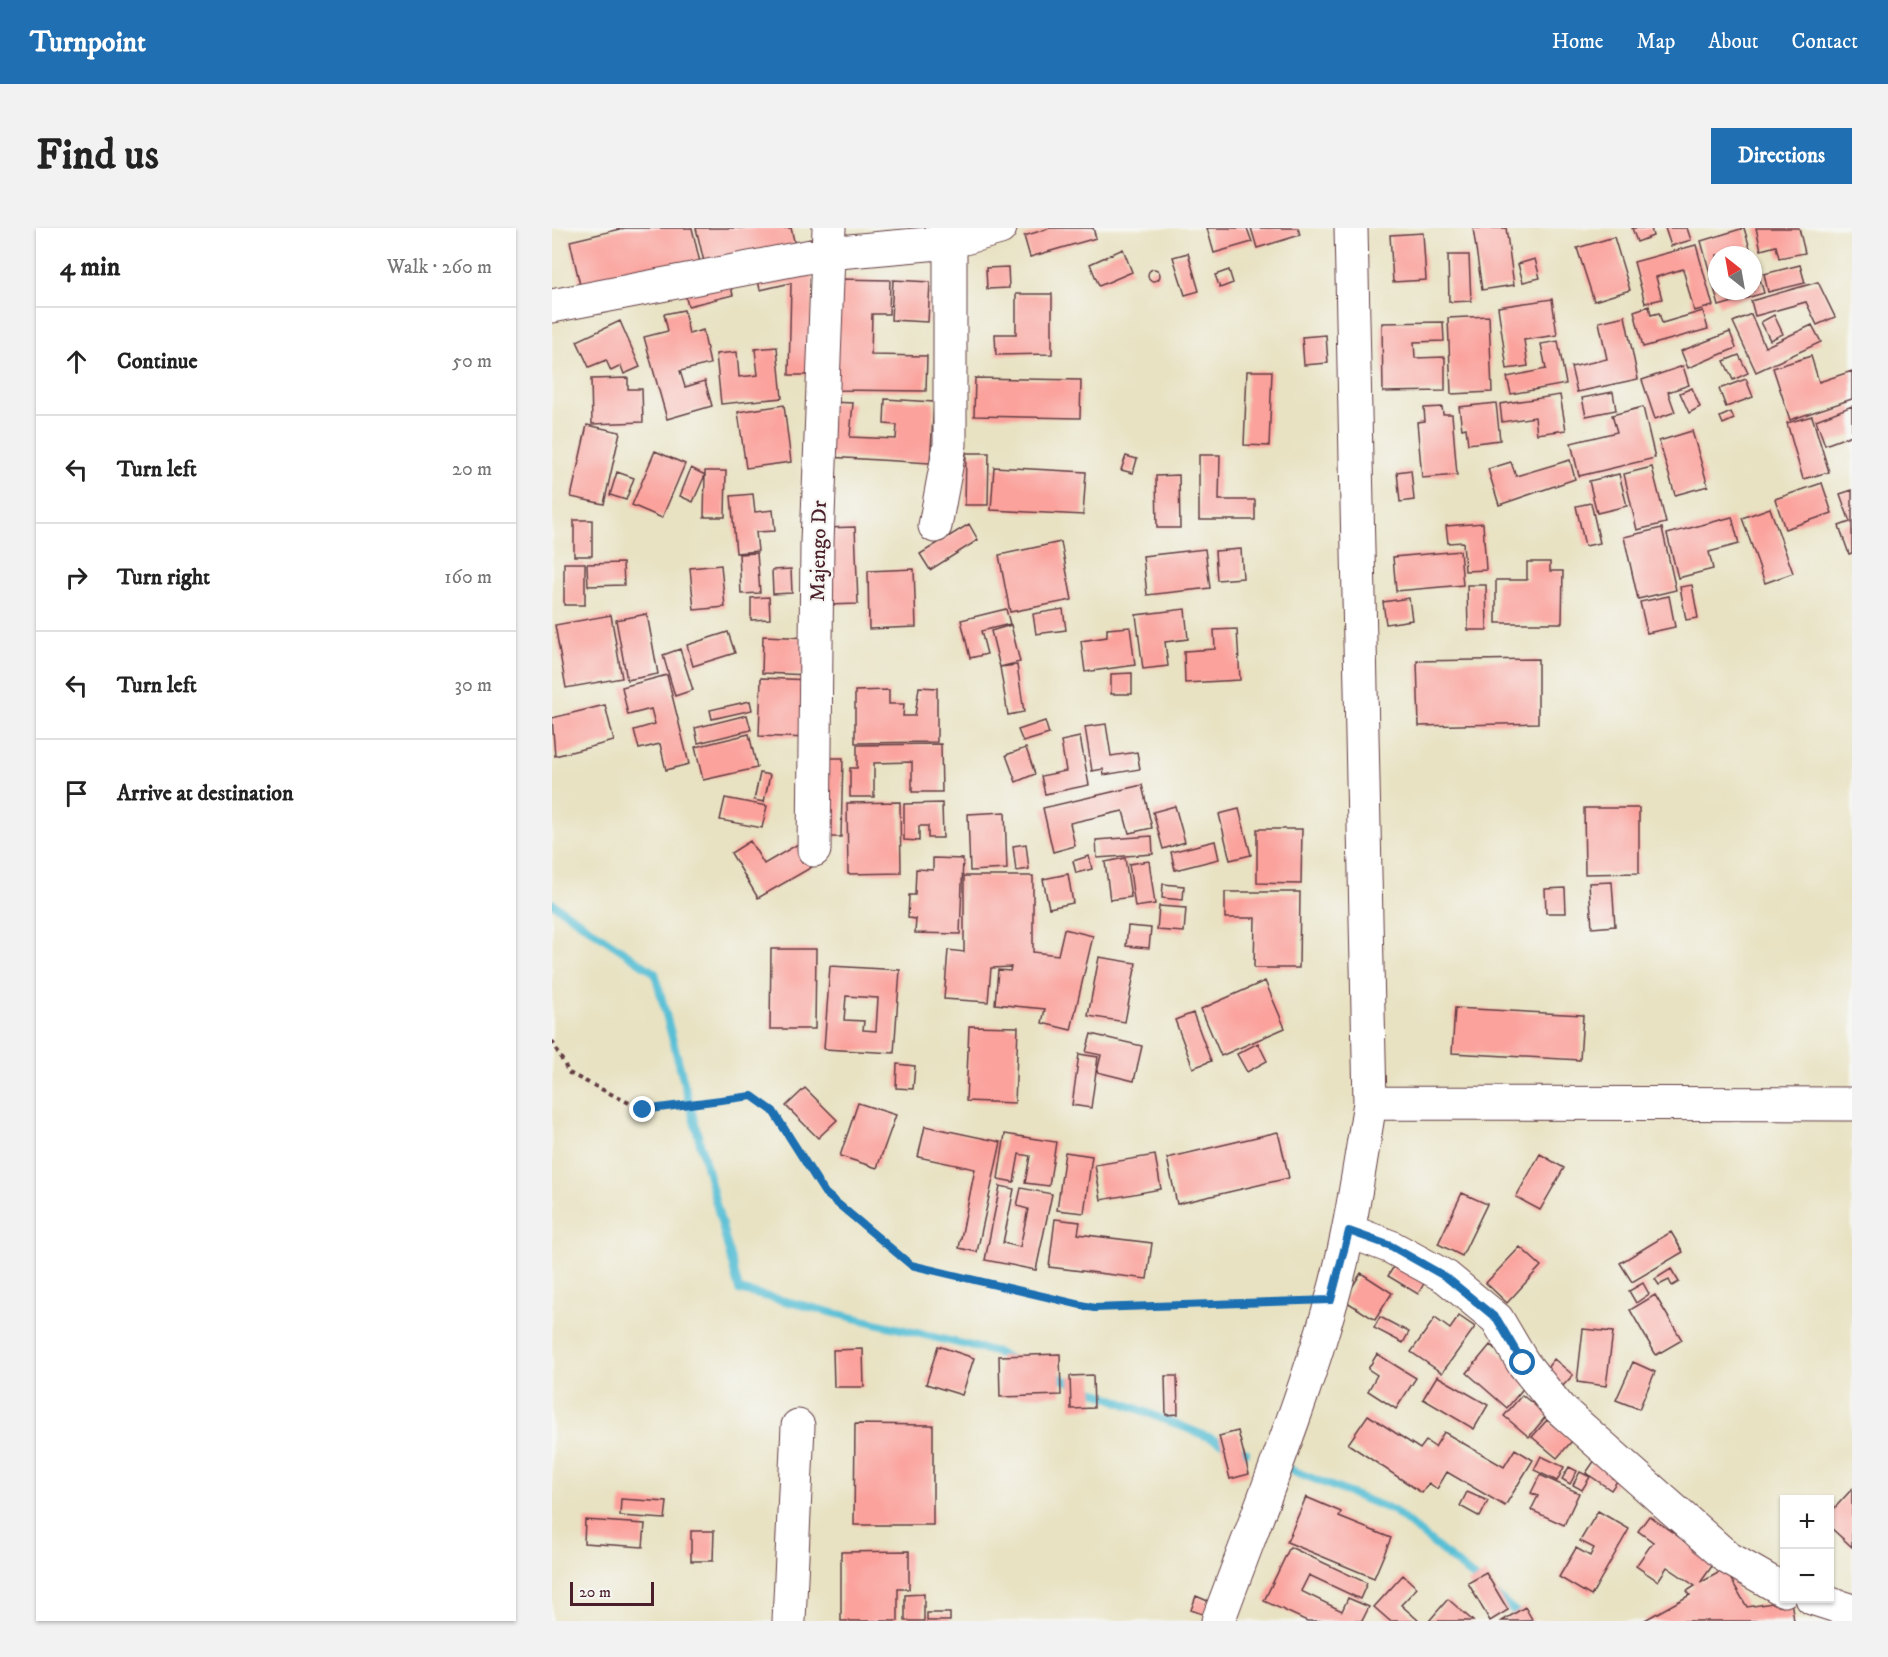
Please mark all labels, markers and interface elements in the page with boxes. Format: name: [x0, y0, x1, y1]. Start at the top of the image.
text: Turnpoint: [30, 25, 146, 60]
text: Home: [1552, 29, 1604, 55]
text: Map: [1637, 29, 1675, 55]
text: About: [1708, 29, 1759, 55]
text: Contact: [1792, 29, 1858, 55]
button: Directions: [1711, 128, 1852, 184]
text: Find us: [36, 130, 159, 182]
north arrow: [1708, 246, 1762, 300]
text: 4 min: [60, 251, 120, 284]
text: Walk · 260 m: [387, 255, 492, 280]
icon: ahead: [60, 345, 93, 378]
text: Continue: [117, 348, 198, 375]
text: 50 m: [452, 349, 492, 374]
icon: left: [60, 453, 93, 486]
text: Turn left: [117, 456, 197, 483]
text: 20 m: [452, 457, 492, 482]
street label: Majengo Dr: [805, 500, 833, 602]
icon: right: [60, 561, 93, 594]
text: Turn right: [117, 564, 210, 591]
text: 160 m: [444, 565, 492, 590]
icon: left: [60, 669, 93, 702]
text: Turn left: [117, 672, 197, 699]
text: 30 m: [454, 673, 492, 698]
icon: arrive: [60, 777, 93, 810]
text: Arrive at destination: [117, 780, 294, 807]
route end: [629, 1096, 655, 1122]
route start: [1509, 1349, 1535, 1375]
map controls: [1780, 1495, 1834, 1603]
button: +: [1780, 1495, 1834, 1549]
button: −: [1780, 1549, 1834, 1603]
scale bar: [570, 1579, 654, 1606]
text: 20 m: [579, 1582, 611, 1602]

